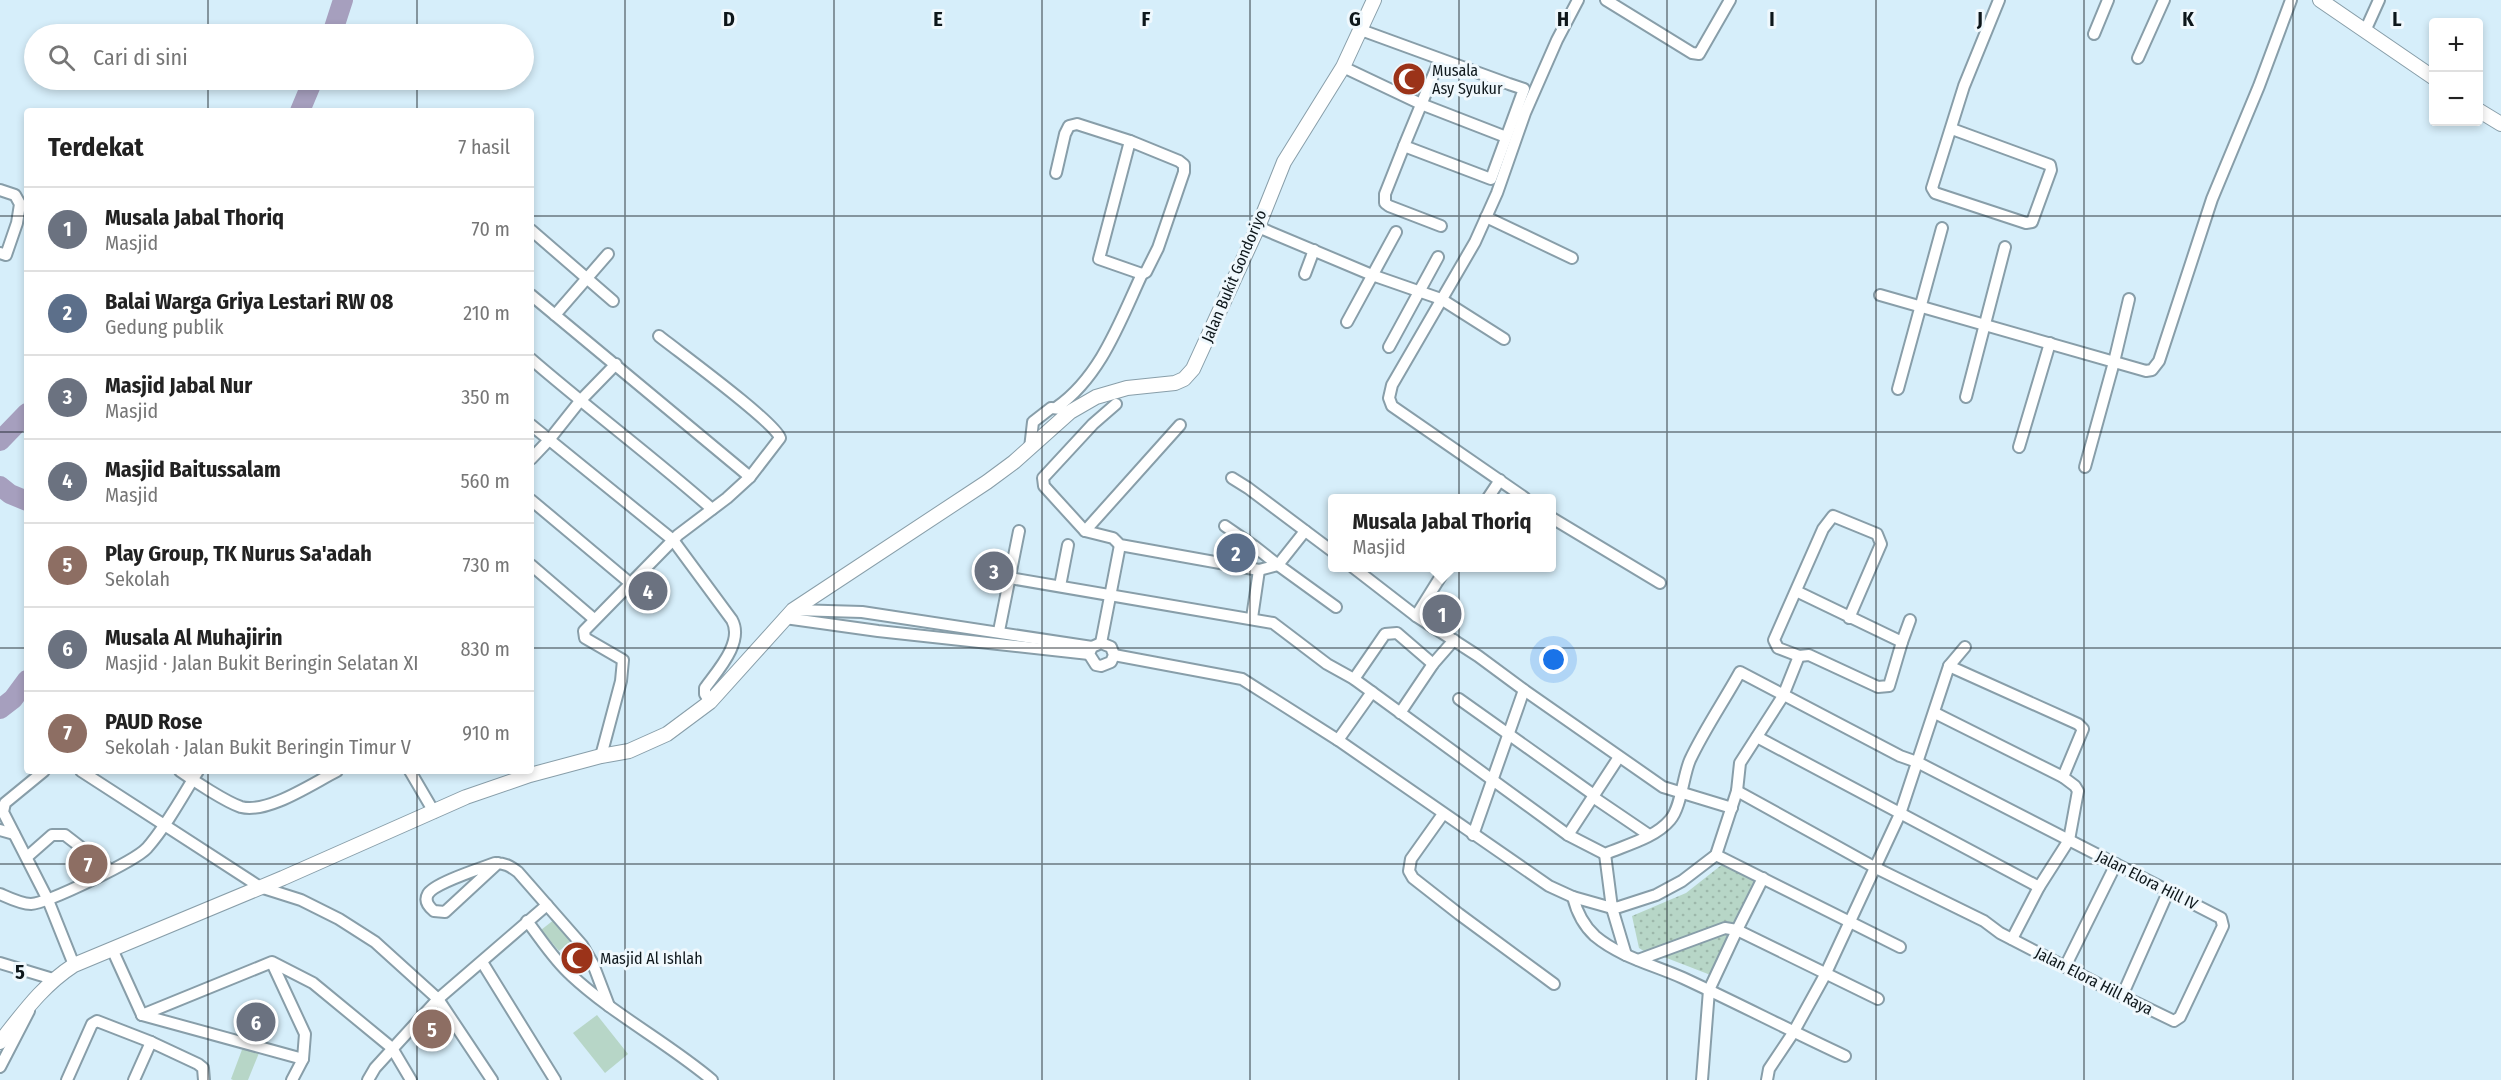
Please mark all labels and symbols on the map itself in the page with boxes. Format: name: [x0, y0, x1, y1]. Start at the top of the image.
text: D: [723, 7, 735, 31]
text: E: [933, 7, 943, 31]
text: F: [1142, 7, 1151, 31]
text: G: [1349, 7, 1361, 31]
text: H: [1557, 7, 1569, 31]
text: I: [1769, 7, 1775, 31]
text: J: [1976, 7, 1983, 31]
text: K: [2182, 7, 2194, 31]
text: L: [2392, 7, 2402, 31]
mosque icon: Musala Asy Syukur: [1391, 61, 1427, 97]
place label: Musala Asy Syukur: [1432, 61, 1503, 98]
street label: Jalan Bukit Gondoriyo: [1198, 207, 1270, 345]
pin: 2: [1216, 530, 1256, 576]
pin: 3: [974, 548, 1014, 594]
pin: 4: [628, 568, 668, 614]
pin: 1: [1422, 592, 1462, 636]
your location: [1539, 645, 1568, 674]
pin: 7: [68, 842, 107, 886]
street label: Jalan Elora Hill IV: [2093, 846, 2202, 914]
mosque icon: Masjid Al Ishlah: [559, 940, 595, 976]
street label: Jalan Elora Hill Raya: [2032, 943, 2156, 1019]
place label: Masjid Al Ishlah: [600, 949, 703, 968]
text: 5: [15, 960, 25, 984]
pin: 6: [236, 1000, 276, 1044]
pin: 5: [412, 1006, 452, 1052]

